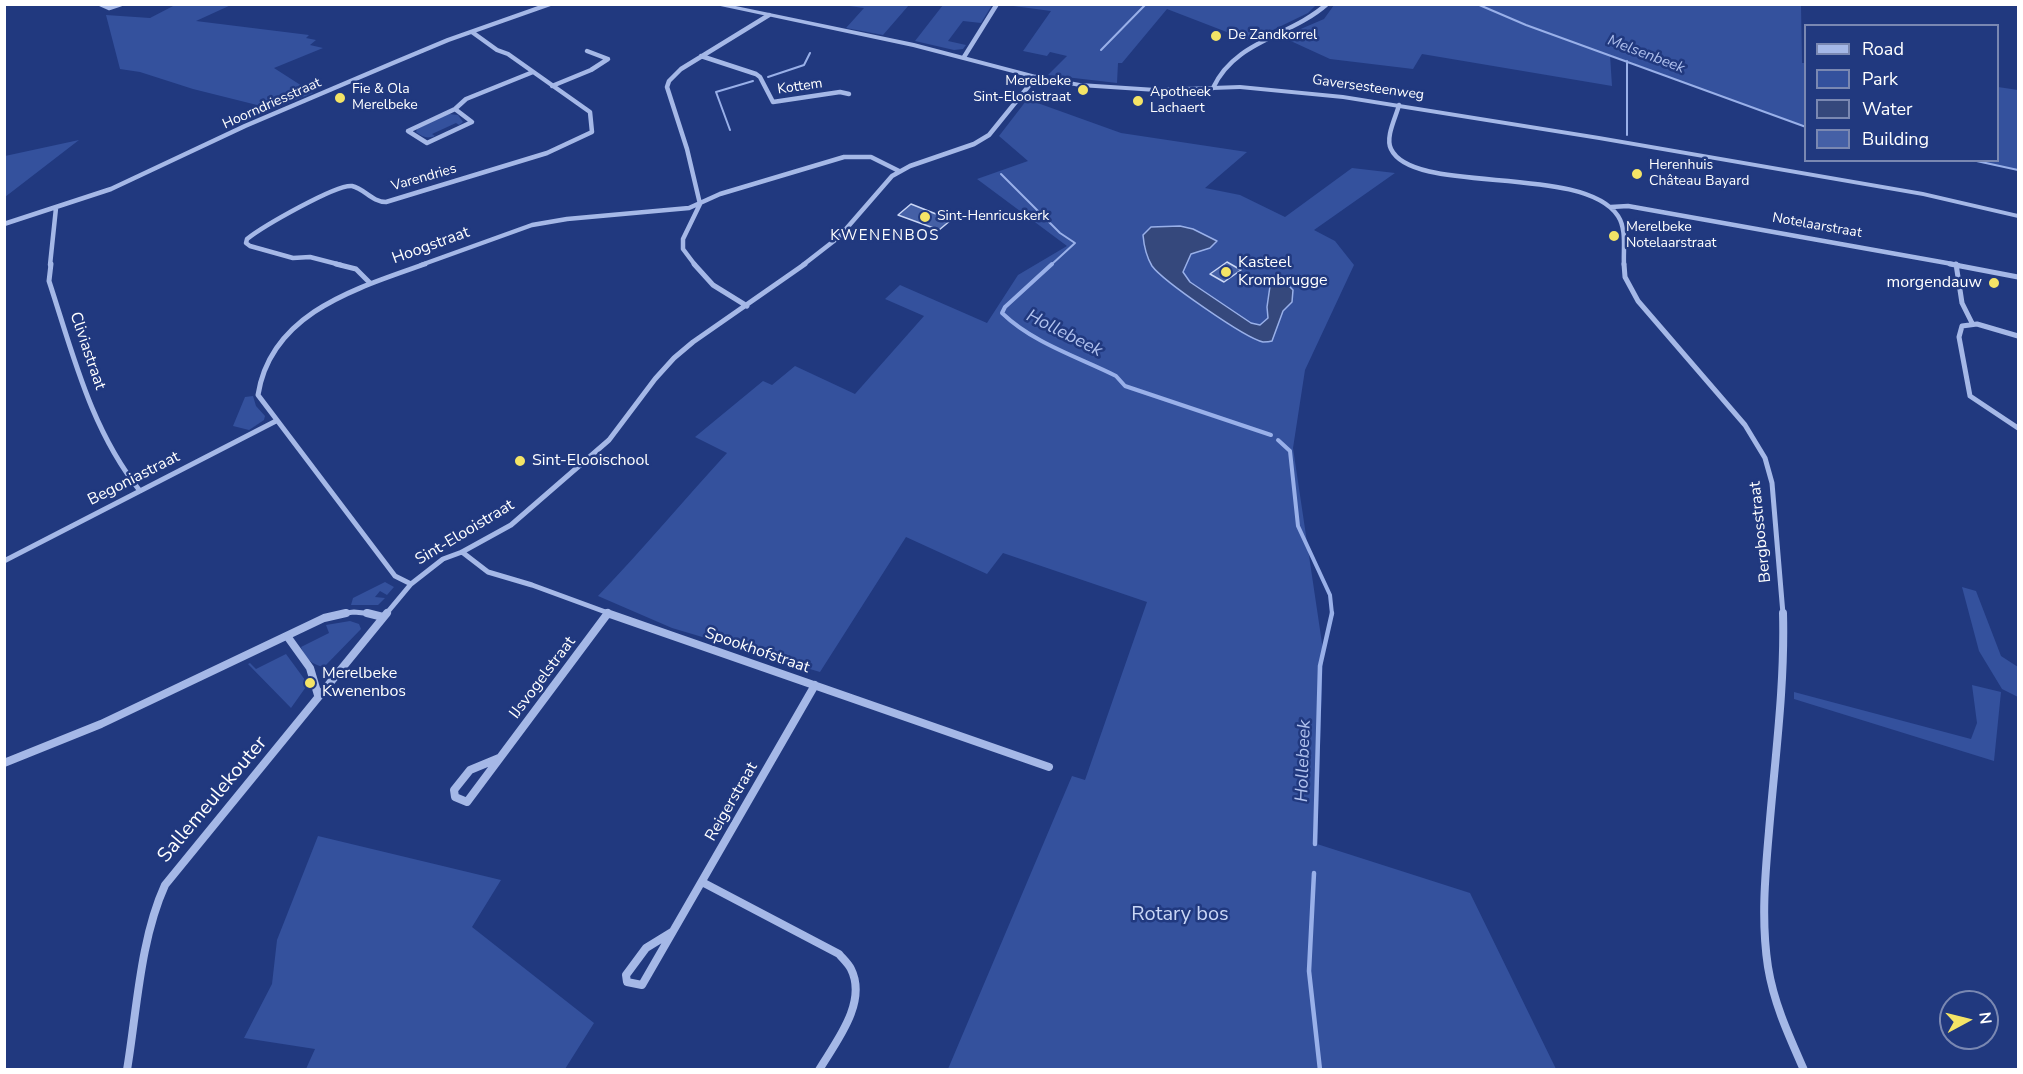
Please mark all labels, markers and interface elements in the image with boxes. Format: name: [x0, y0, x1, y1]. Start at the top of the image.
legend: [1804, 24, 1999, 162]
place label: De Zandkorrel: [1228, 28, 1317, 44]
marker: De Zandkorrel: [1209, 29, 1223, 43]
water label: Melsenbeek: [1605, 32, 1687, 78]
text: Road: [1862, 37, 1904, 61]
text: Park: [1862, 67, 1898, 91]
street label: Gaversesteenweg: [1311, 72, 1425, 104]
place label: Merelbeke Sint-Elooistraat: [973, 74, 1071, 106]
street label: Hoorndriesstraat: [220, 75, 324, 133]
street label: Kottem: [776, 76, 824, 98]
place label: Fie & Ola Merelbeke: [352, 82, 418, 114]
marker: Merelbeke Sint-Elooistraat: [1076, 83, 1090, 97]
place label: Apotheek Lachaert: [1150, 85, 1211, 118]
marker: Fie & Ola Merelbeke: [333, 91, 347, 105]
marker: Apotheek Lachaert: [1131, 94, 1145, 108]
text: Water: [1862, 97, 1913, 121]
text: Building: [1862, 127, 1929, 151]
place label: Herenhuis Château Bayard: [1649, 158, 1749, 190]
street label: Varendries: [389, 161, 459, 195]
marker: Herenhuis Château Bayard: [1630, 167, 1644, 181]
place label: Sint-Henricuskerk: [937, 209, 1049, 225]
marker: Sint-Henricuskerk: [918, 210, 932, 224]
street label: Notelaarstraat: [1771, 210, 1863, 242]
place label: Merelbeke Notelaarstraat: [1626, 220, 1717, 252]
street label: Hoogstraat: [390, 223, 472, 269]
district label: KWENENBOS: [830, 227, 940, 245]
marker: Merelbeke Notelaarstraat: [1607, 229, 1621, 243]
place label: Kasteel Krombrugge: [1238, 253, 1328, 291]
marker: Kasteel Krombrugge: [1219, 265, 1233, 279]
place label: morgendauw: [1887, 273, 1982, 293]
marker: morgendauw: [1987, 276, 2001, 290]
water label: Hollebeek: [1022, 306, 1106, 362]
street label: Cliviastraat: [65, 310, 109, 392]
street label: Begoniastraat: [85, 448, 183, 510]
place label: Sint-Elooischool: [532, 451, 649, 471]
marker: Sint-Elooischool: [513, 454, 527, 468]
street label: Bergbosstraat: [1746, 480, 1776, 584]
street label: Sint-Elooistraat: [412, 496, 518, 570]
street label: Spookhofstraat: [702, 624, 812, 678]
street label: IJsvogelstraat: [506, 633, 580, 723]
place label: Merelbeke Kwenenbos: [322, 664, 406, 702]
marker: Merelbeke Kwenenbos: [303, 676, 317, 690]
water label: Hollebeek: [1292, 719, 1316, 803]
street label: Sallemeulekouter: [153, 732, 273, 868]
street label: Reigerstraat: [702, 759, 762, 845]
park label: Rotary bos: [1131, 903, 1229, 927]
north arrow: [1939, 990, 1999, 1050]
text: N: [1973, 1011, 1997, 1025]

